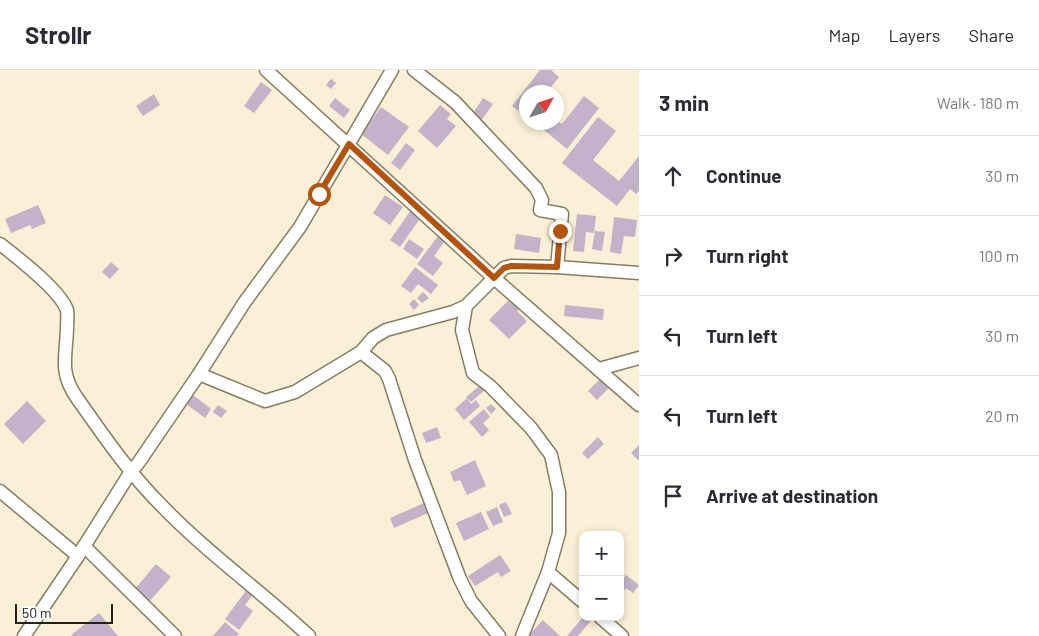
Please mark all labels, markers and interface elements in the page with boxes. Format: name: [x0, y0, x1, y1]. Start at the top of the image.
text: Strollr: [25, 20, 92, 49]
text: Map: [828, 24, 860, 46]
text: Layers: [888, 24, 941, 46]
text: Share: [969, 24, 1014, 46]
north arrow: [519, 85, 564, 130]
text: 3 min: [659, 90, 709, 115]
text: Walk · 180 m: [937, 93, 1019, 112]
icon: ahead: [659, 162, 687, 190]
text: Continue: [706, 164, 782, 187]
text: 30 m: [985, 166, 1019, 185]
route start: [308, 183, 331, 206]
route end: [549, 220, 572, 243]
icon: right: [659, 242, 687, 270]
text: Turn right: [706, 244, 788, 267]
text: 100 m: [979, 246, 1019, 265]
icon: left: [659, 322, 687, 350]
text: Turn left: [706, 324, 777, 347]
text: 30 m: [985, 326, 1019, 345]
icon: left: [659, 402, 687, 430]
text: Turn left: [706, 404, 777, 427]
text: 20 m: [985, 406, 1019, 425]
icon: arrive: [659, 482, 687, 510]
text: Arrive at destination: [706, 484, 878, 507]
map controls: [579, 531, 624, 621]
button: +: [579, 531, 624, 576]
button: −: [579, 576, 624, 621]
scale bar: [15, 601, 112, 624]
text: 50 m: [22, 604, 51, 621]

